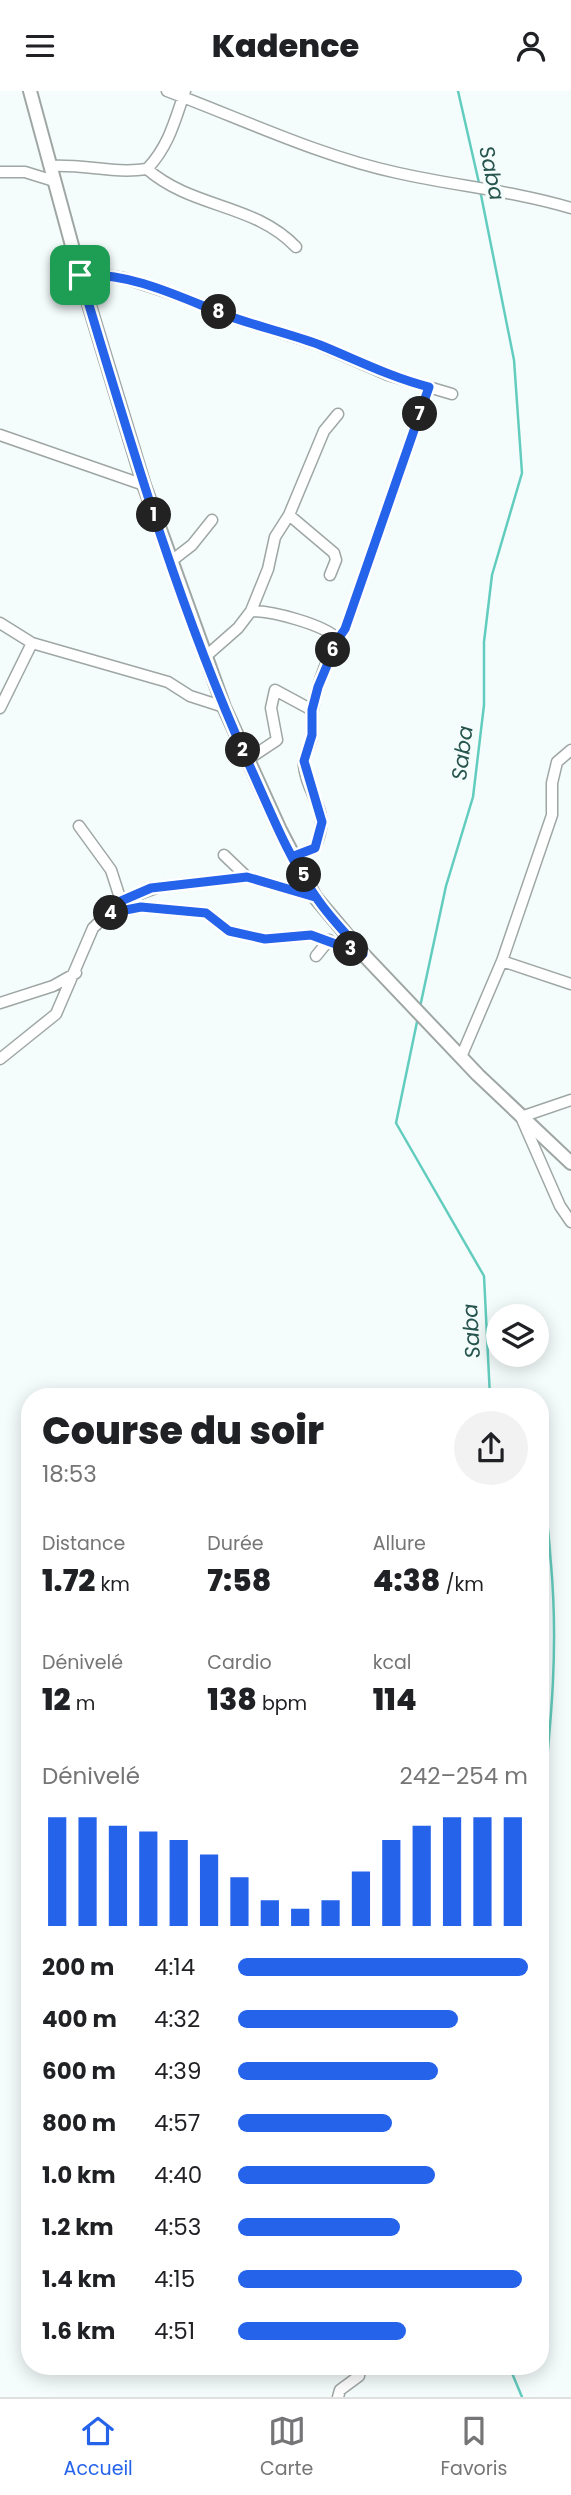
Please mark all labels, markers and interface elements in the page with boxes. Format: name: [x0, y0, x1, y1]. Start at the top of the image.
text: Kadence: [212, 23, 359, 68]
icon: menu: [21, 27, 59, 65]
icon: person: [512, 27, 550, 65]
water label: Saba: [472, 143, 512, 203]
pin: [50, 245, 110, 305]
icon: arrive: [61, 256, 99, 294]
pin: 8: [202, 295, 236, 329]
text: 8: [212, 298, 225, 325]
pin: 7: [402, 397, 438, 431]
text: 7: [414, 400, 425, 427]
pin: 1: [136, 497, 172, 533]
text: 1: [150, 501, 157, 528]
pin: 6: [316, 633, 350, 667]
text: 6: [326, 636, 339, 663]
water label: Saba: [444, 724, 480, 782]
pin: 2: [226, 733, 260, 767]
text: 2: [237, 736, 248, 763]
pin: 5: [286, 857, 322, 893]
text: 5: [297, 861, 310, 888]
pin: 4: [94, 895, 128, 931]
text: 4: [104, 899, 117, 926]
pin: 3: [334, 931, 368, 967]
text: 3: [345, 935, 356, 962]
water label: Saba: [455, 1303, 487, 1359]
map controls: [486, 1304, 549, 1367]
button: layers: [486, 1304, 549, 1367]
text: Course du soir: [42, 1404, 324, 1457]
button: share: [454, 1411, 528, 1485]
text: 18:53: [42, 1458, 97, 1490]
text: Distance: [42, 1530, 125, 1557]
text: Durée: [207, 1530, 264, 1557]
text: Allure: [373, 1530, 426, 1557]
text: 1.72: [42, 1559, 95, 1602]
text: 7:58: [207, 1559, 271, 1602]
text: 4:38: [373, 1559, 440, 1602]
text: km: [95, 1571, 130, 1598]
text: /km: [440, 1571, 484, 1598]
text: Dénivelé: [42, 1649, 123, 1676]
text: Cardio: [207, 1649, 272, 1676]
text: kcal: [373, 1649, 412, 1676]
text: 12: [42, 1678, 71, 1721]
text: 138: [207, 1678, 257, 1721]
text: 114: [373, 1678, 417, 1721]
text: m: [71, 1690, 95, 1717]
text: bpm: [257, 1690, 307, 1717]
text: Dénivelé: [42, 1760, 140, 1792]
text: 242–254 m: [400, 1760, 528, 1792]
text: 200 m: [42, 1951, 114, 1983]
text: 4:14: [154, 1951, 195, 1983]
text: 400 m: [42, 2003, 117, 2035]
text: 4:32: [154, 2003, 200, 2035]
text: 600 m: [42, 2055, 116, 2087]
text: 4:39: [154, 2055, 201, 2087]
text: 800 m: [42, 2107, 116, 2139]
text: 4:57: [154, 2107, 200, 2139]
text: 1.0 km: [42, 2159, 116, 2191]
text: 4:40: [154, 2159, 202, 2191]
text: 1.2 km: [42, 2211, 114, 2243]
text: 4:53: [154, 2211, 201, 2243]
text: 1.4 km: [42, 2263, 116, 2295]
text: 4:15: [154, 2263, 195, 2295]
text: 1.6 km: [42, 2315, 115, 2347]
text: 4:51: [154, 2315, 195, 2347]
tab: Accueil: [64, 2412, 133, 2483]
tab: Carte: [260, 2412, 313, 2483]
tab: Favoris: [440, 2412, 507, 2483]

